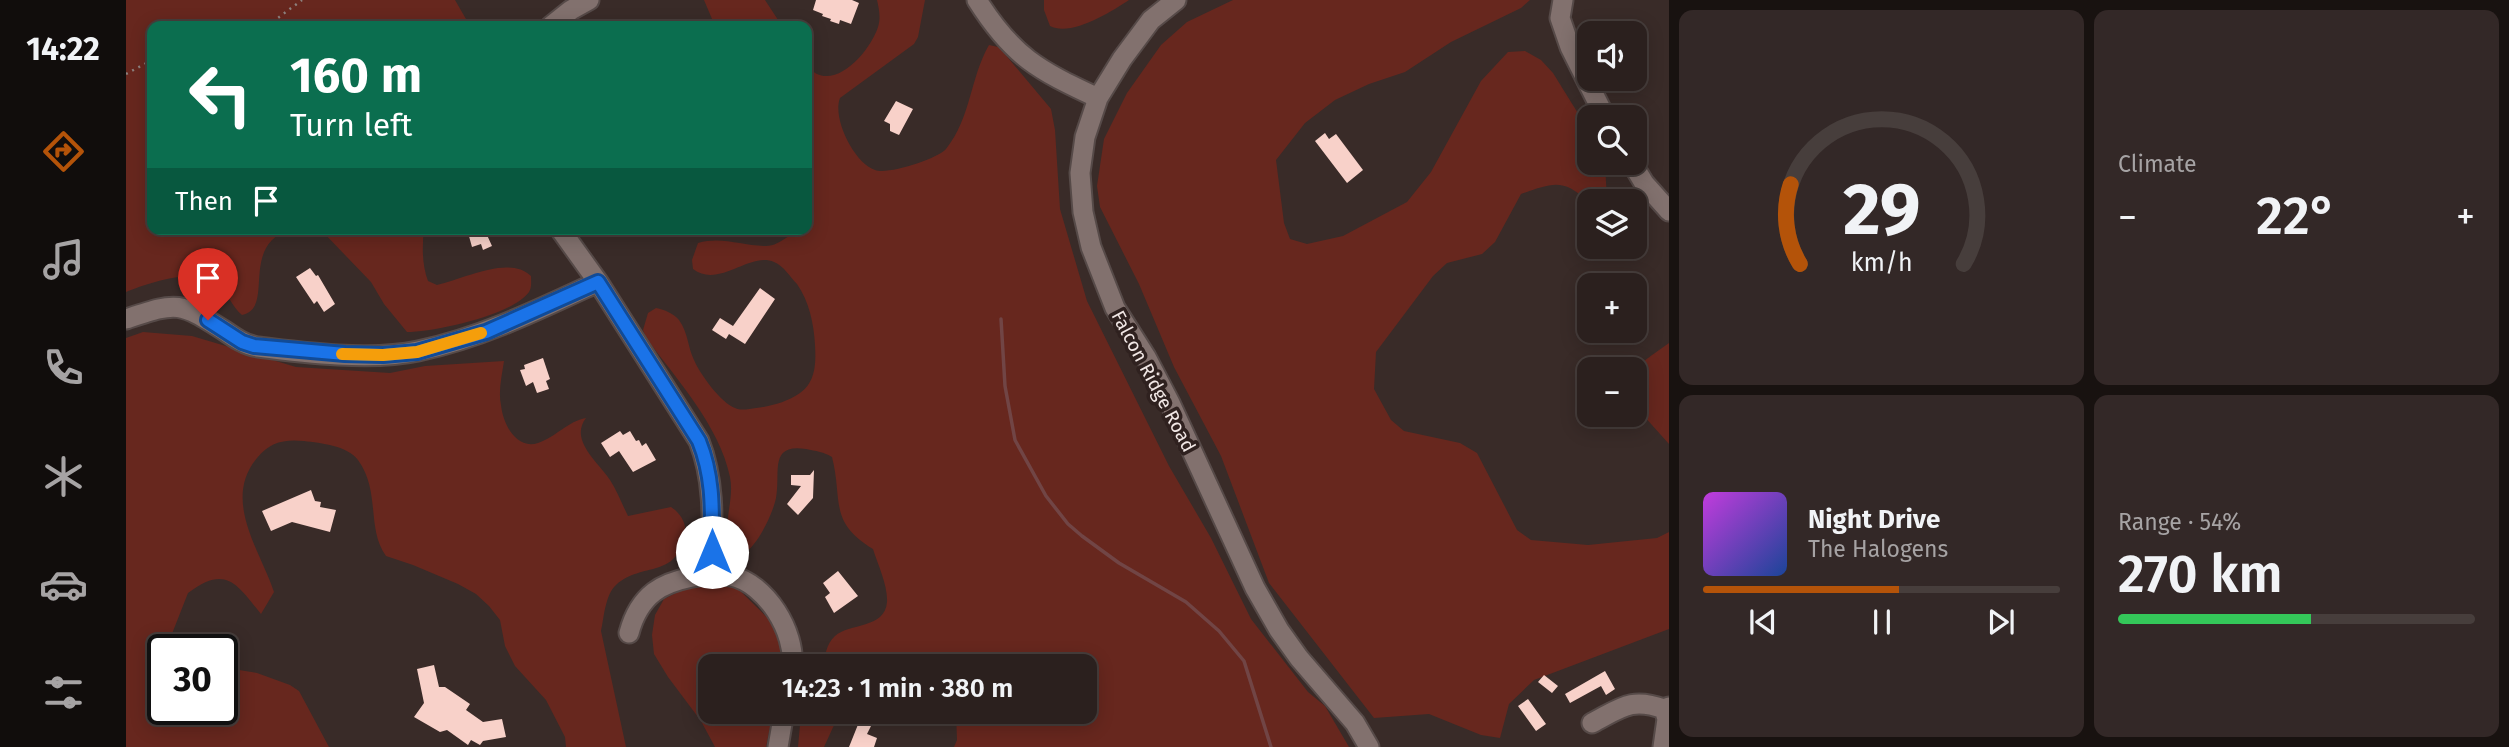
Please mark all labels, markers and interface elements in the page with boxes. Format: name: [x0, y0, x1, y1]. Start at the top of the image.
map controls: [1577, 21, 1647, 427]
button: sound: [1577, 21, 1647, 91]
text: 14:22: [26, 30, 100, 68]
text: 160 m: [290, 46, 422, 105]
icon: left: [175, 49, 266, 140]
button: search: [1577, 105, 1647, 175]
text: Turn left: [290, 106, 412, 144]
icon: directions: [39, 127, 88, 176]
text: Climate: [2118, 150, 2197, 178]
text: 29: [1843, 166, 1920, 253]
icon: arrive: [247, 182, 285, 220]
text: 22°: [2256, 185, 2337, 248]
text: Then: [175, 186, 233, 217]
button: layers: [1577, 189, 1647, 259]
text: −: [2118, 194, 2137, 240]
text: +: [2456, 194, 2475, 240]
icon: music: [39, 235, 88, 284]
text: km/h: [1851, 247, 1912, 277]
pin: [178, 248, 238, 320]
icon: arrive: [189, 259, 227, 297]
button: +: [1577, 273, 1647, 343]
street label: Falcon Ridge Road: [1107, 307, 1201, 456]
icon: phone: [39, 343, 88, 392]
button: −: [1577, 357, 1647, 427]
icon: climate: [39, 452, 88, 501]
text: Night Drive: [1808, 504, 1940, 535]
text: Range · 54%: [2118, 508, 2241, 536]
position arrow: [675, 515, 749, 589]
text: The Halogens: [1808, 535, 1948, 563]
text: 270 km: [2118, 543, 2283, 606]
icon: car: [39, 560, 88, 609]
icon: previous: [1744, 603, 1782, 641]
icon: pause: [1863, 603, 1901, 641]
icon: next: [1982, 603, 2020, 641]
speed limit sign: 30: [147, 634, 238, 725]
icon: filters: [39, 668, 88, 717]
text: 14:23 · 1 min · 380 m: [782, 673, 1013, 704]

